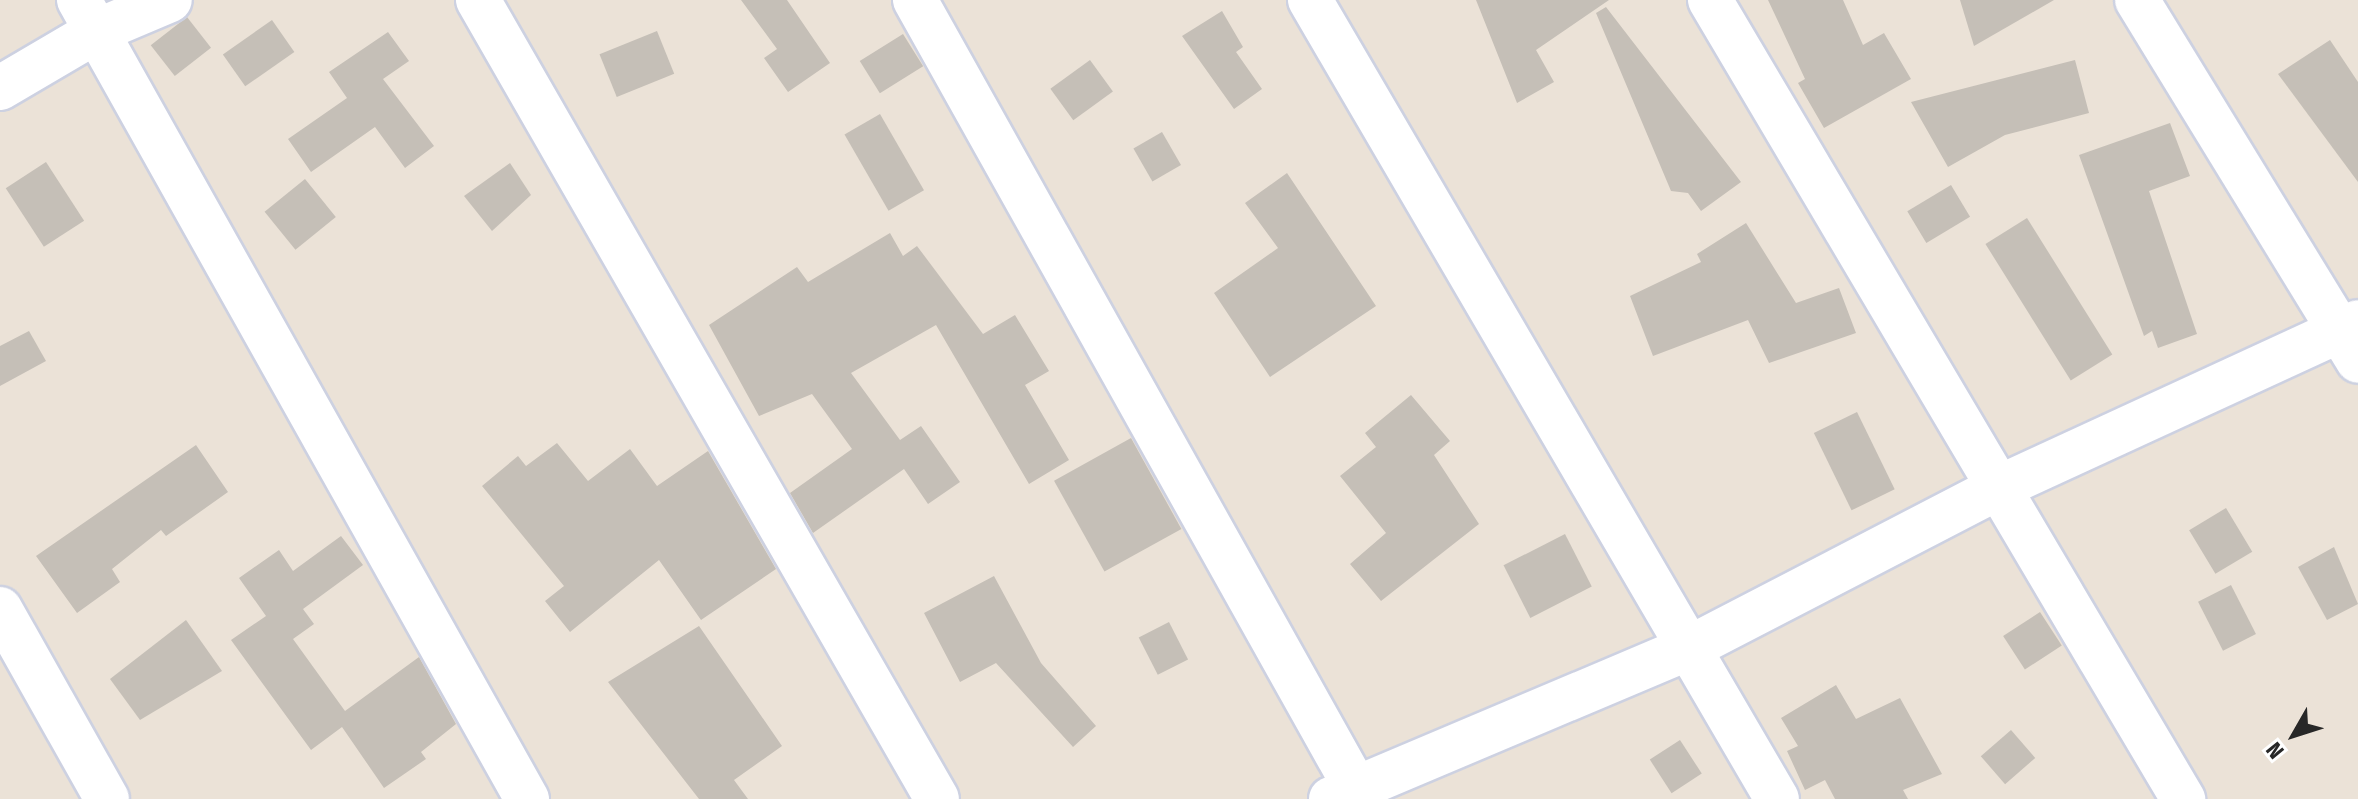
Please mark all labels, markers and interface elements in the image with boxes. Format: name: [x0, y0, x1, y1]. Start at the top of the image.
north arrow: [2254, 695, 2334, 775]
text: N: [2260, 737, 2290, 764]

